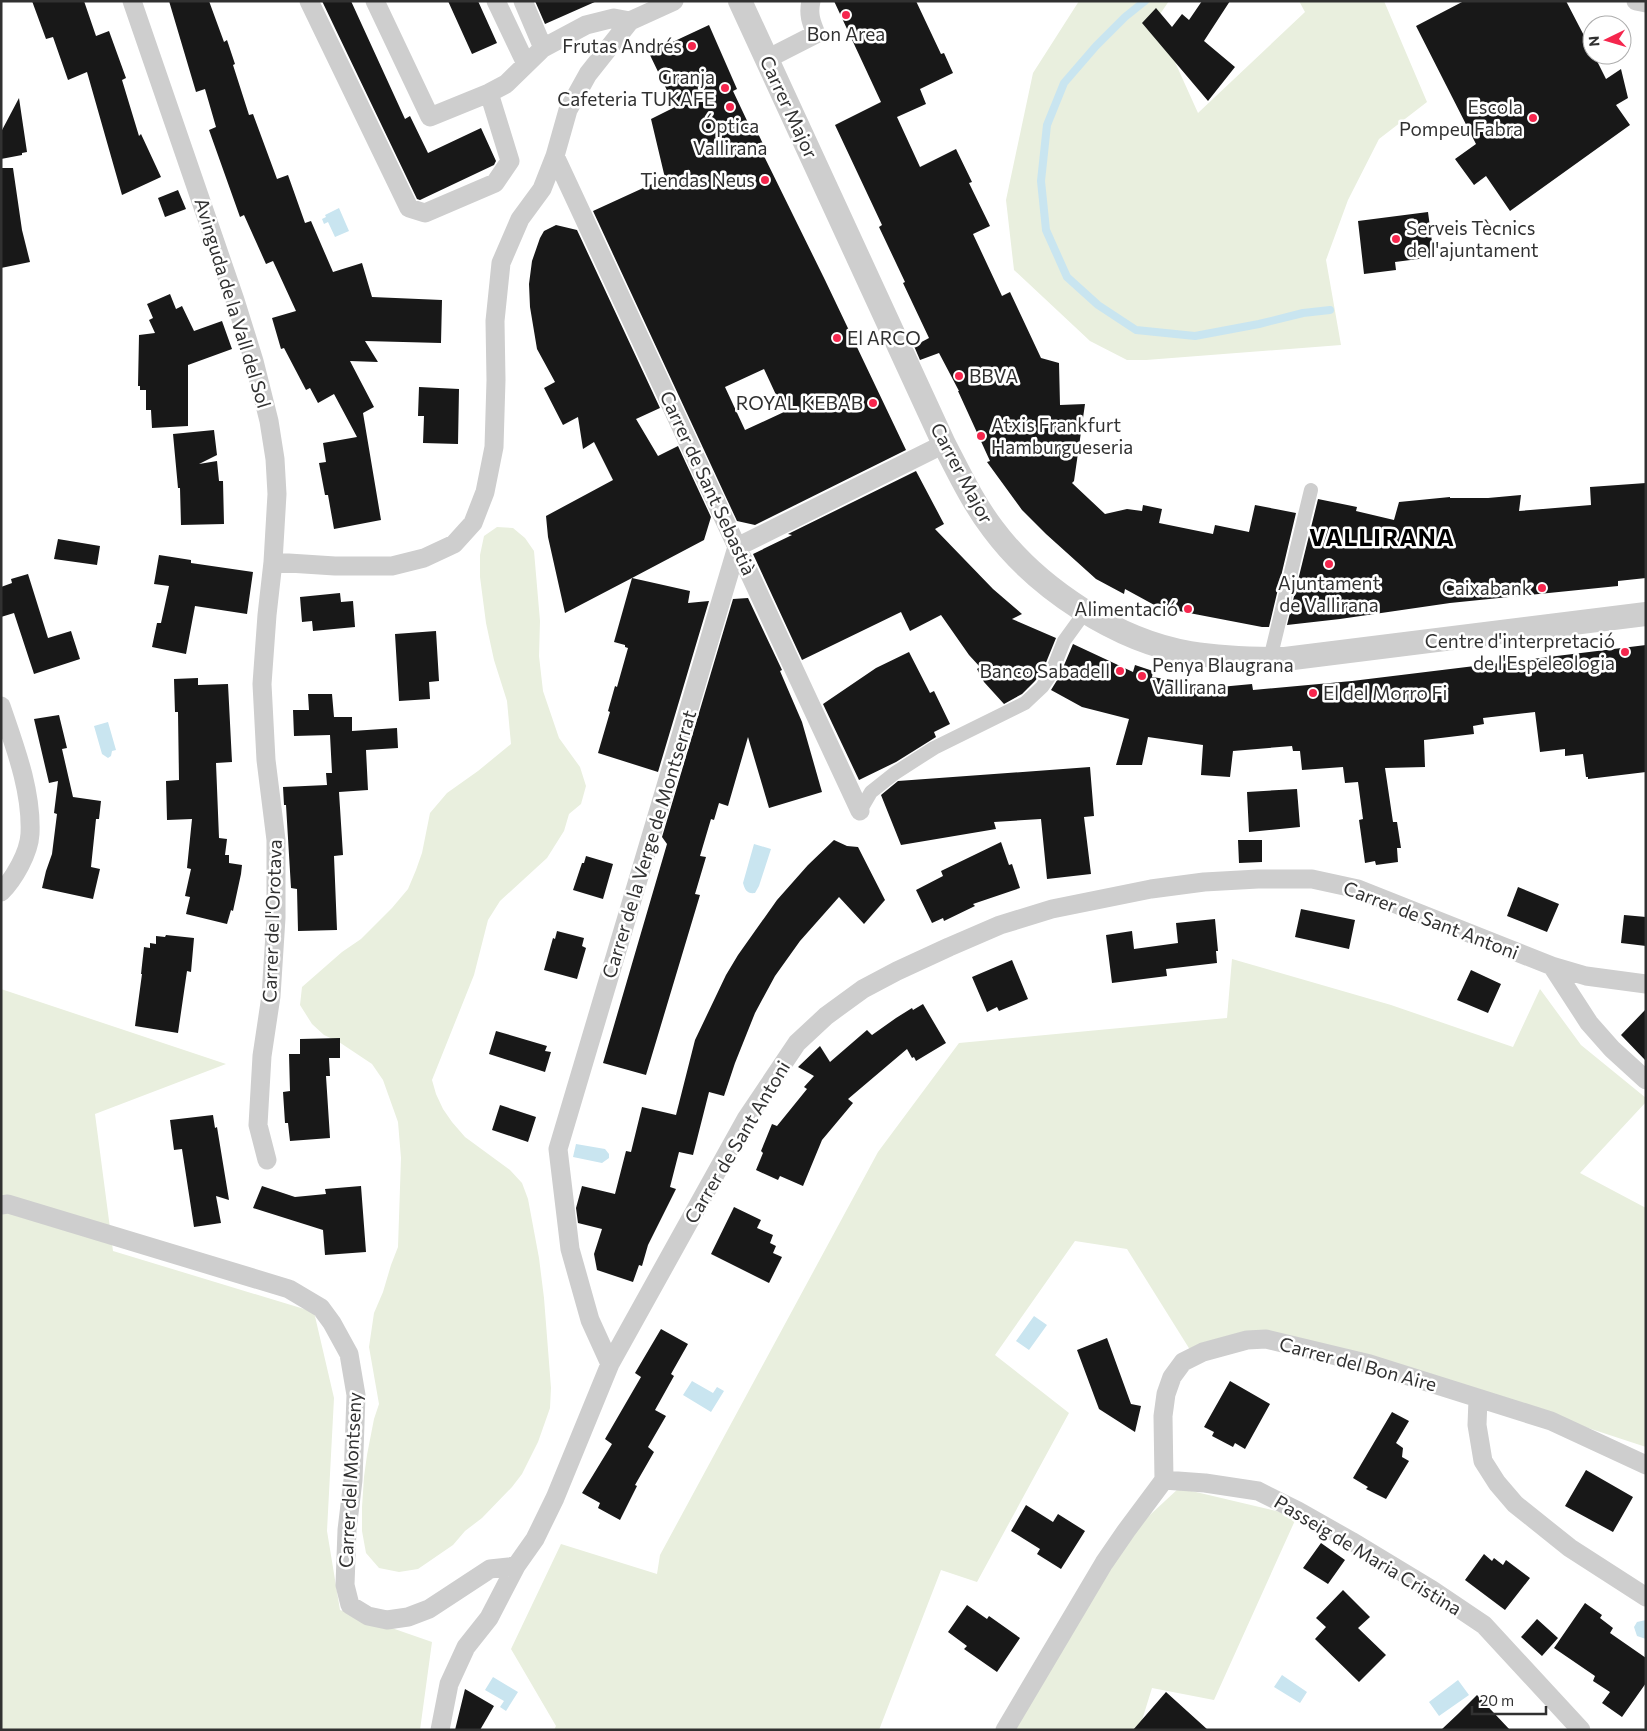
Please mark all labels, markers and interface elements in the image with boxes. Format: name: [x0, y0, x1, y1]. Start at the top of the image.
marker: Bon Area: [840, 9, 852, 21]
north arrow: [1582, 15, 1632, 65]
place label: Bon Area: [807, 22, 885, 45]
place label: Frutas Andrés: [562, 34, 682, 57]
text: N: [1585, 35, 1602, 47]
marker: Frutas Andrés: [686, 40, 698, 52]
street label: Carrer Major: [756, 52, 823, 162]
place label: Granja Cafeteria TUKAFE: [557, 65, 715, 110]
marker: Granja Cafeteria TUKAFE: [719, 82, 731, 94]
place label: Escola Pompeu Fabra: [1399, 95, 1523, 140]
marker: Óptica Vallirana: [724, 101, 736, 113]
marker: Escola Pompeu Fabra: [1527, 112, 1539, 124]
place label: Óptica Vallirana: [693, 113, 767, 159]
place label: Tiendas Neus: [640, 168, 755, 191]
marker: Tiendas Neus: [759, 174, 771, 186]
street label: Avinguda de la Vall del Sol: [191, 195, 276, 411]
place label: Serveis Tècnics de l'ajuntament: [1406, 216, 1539, 261]
marker: Serveis Tècnics de l'ajuntament: [1390, 233, 1402, 245]
place label: El ARCO: [847, 326, 921, 349]
marker: El ARCO: [831, 332, 843, 344]
place label: BBVA: [969, 364, 1018, 387]
marker: BBVA: [953, 370, 965, 382]
street label: Carrer de Sant Sebastià: [656, 387, 761, 579]
place label: ROYAL KEBAB: [736, 391, 863, 414]
marker: ROYAL KEBAB: [867, 397, 879, 409]
place label: Atxis Frankfurt Hamburgueseria: [991, 413, 1133, 458]
street label: Carrer Major: [926, 418, 999, 527]
marker: Atxis Frankfurt Hamburgueseria: [975, 430, 987, 442]
district label: VALLIRANA: [1309, 522, 1455, 551]
marker: Ajuntament de Vallirana: [1323, 558, 1335, 570]
place label: Ajuntament de Vallirana: [1278, 571, 1380, 616]
place label: Caixabank: [1442, 576, 1532, 599]
marker: Caixabank: [1536, 582, 1548, 594]
place label: Alimentació: [1074, 597, 1178, 620]
marker: Alimentació: [1182, 603, 1194, 615]
place label: Centre d'interpretació de l'Espeleologia: [1425, 629, 1615, 674]
marker: Centre d'interpretació de l'Espeleologia: [1619, 646, 1631, 658]
place label: Penya Blaugrana Vallirana: [1152, 653, 1294, 698]
place label: Banco Sabadell: [980, 659, 1110, 682]
marker: Banco Sabadell: [1114, 665, 1126, 677]
marker: Penya Blaugrana Vallirana: [1136, 670, 1148, 682]
place label: El del Morro Fi: [1323, 681, 1447, 704]
marker: El del Morro Fi: [1307, 687, 1319, 699]
street label: Carrer de la Verge de Montserrat: [597, 707, 700, 981]
street label: Carrer de l'Orotava: [257, 839, 286, 1003]
street label: Carrer de Sant Antoni: [1340, 875, 1522, 964]
street label: Carrer de Sant Antoni: [679, 1056, 794, 1227]
street label: Carrer del Bon Aire: [1277, 1331, 1439, 1396]
street label: Carrer del Montseny: [333, 1391, 366, 1568]
street label: Passeig de Maria Cristina: [1271, 1490, 1466, 1620]
scale bar: [1472, 1684, 1546, 1716]
text: 20 m: [1480, 1691, 1514, 1709]

